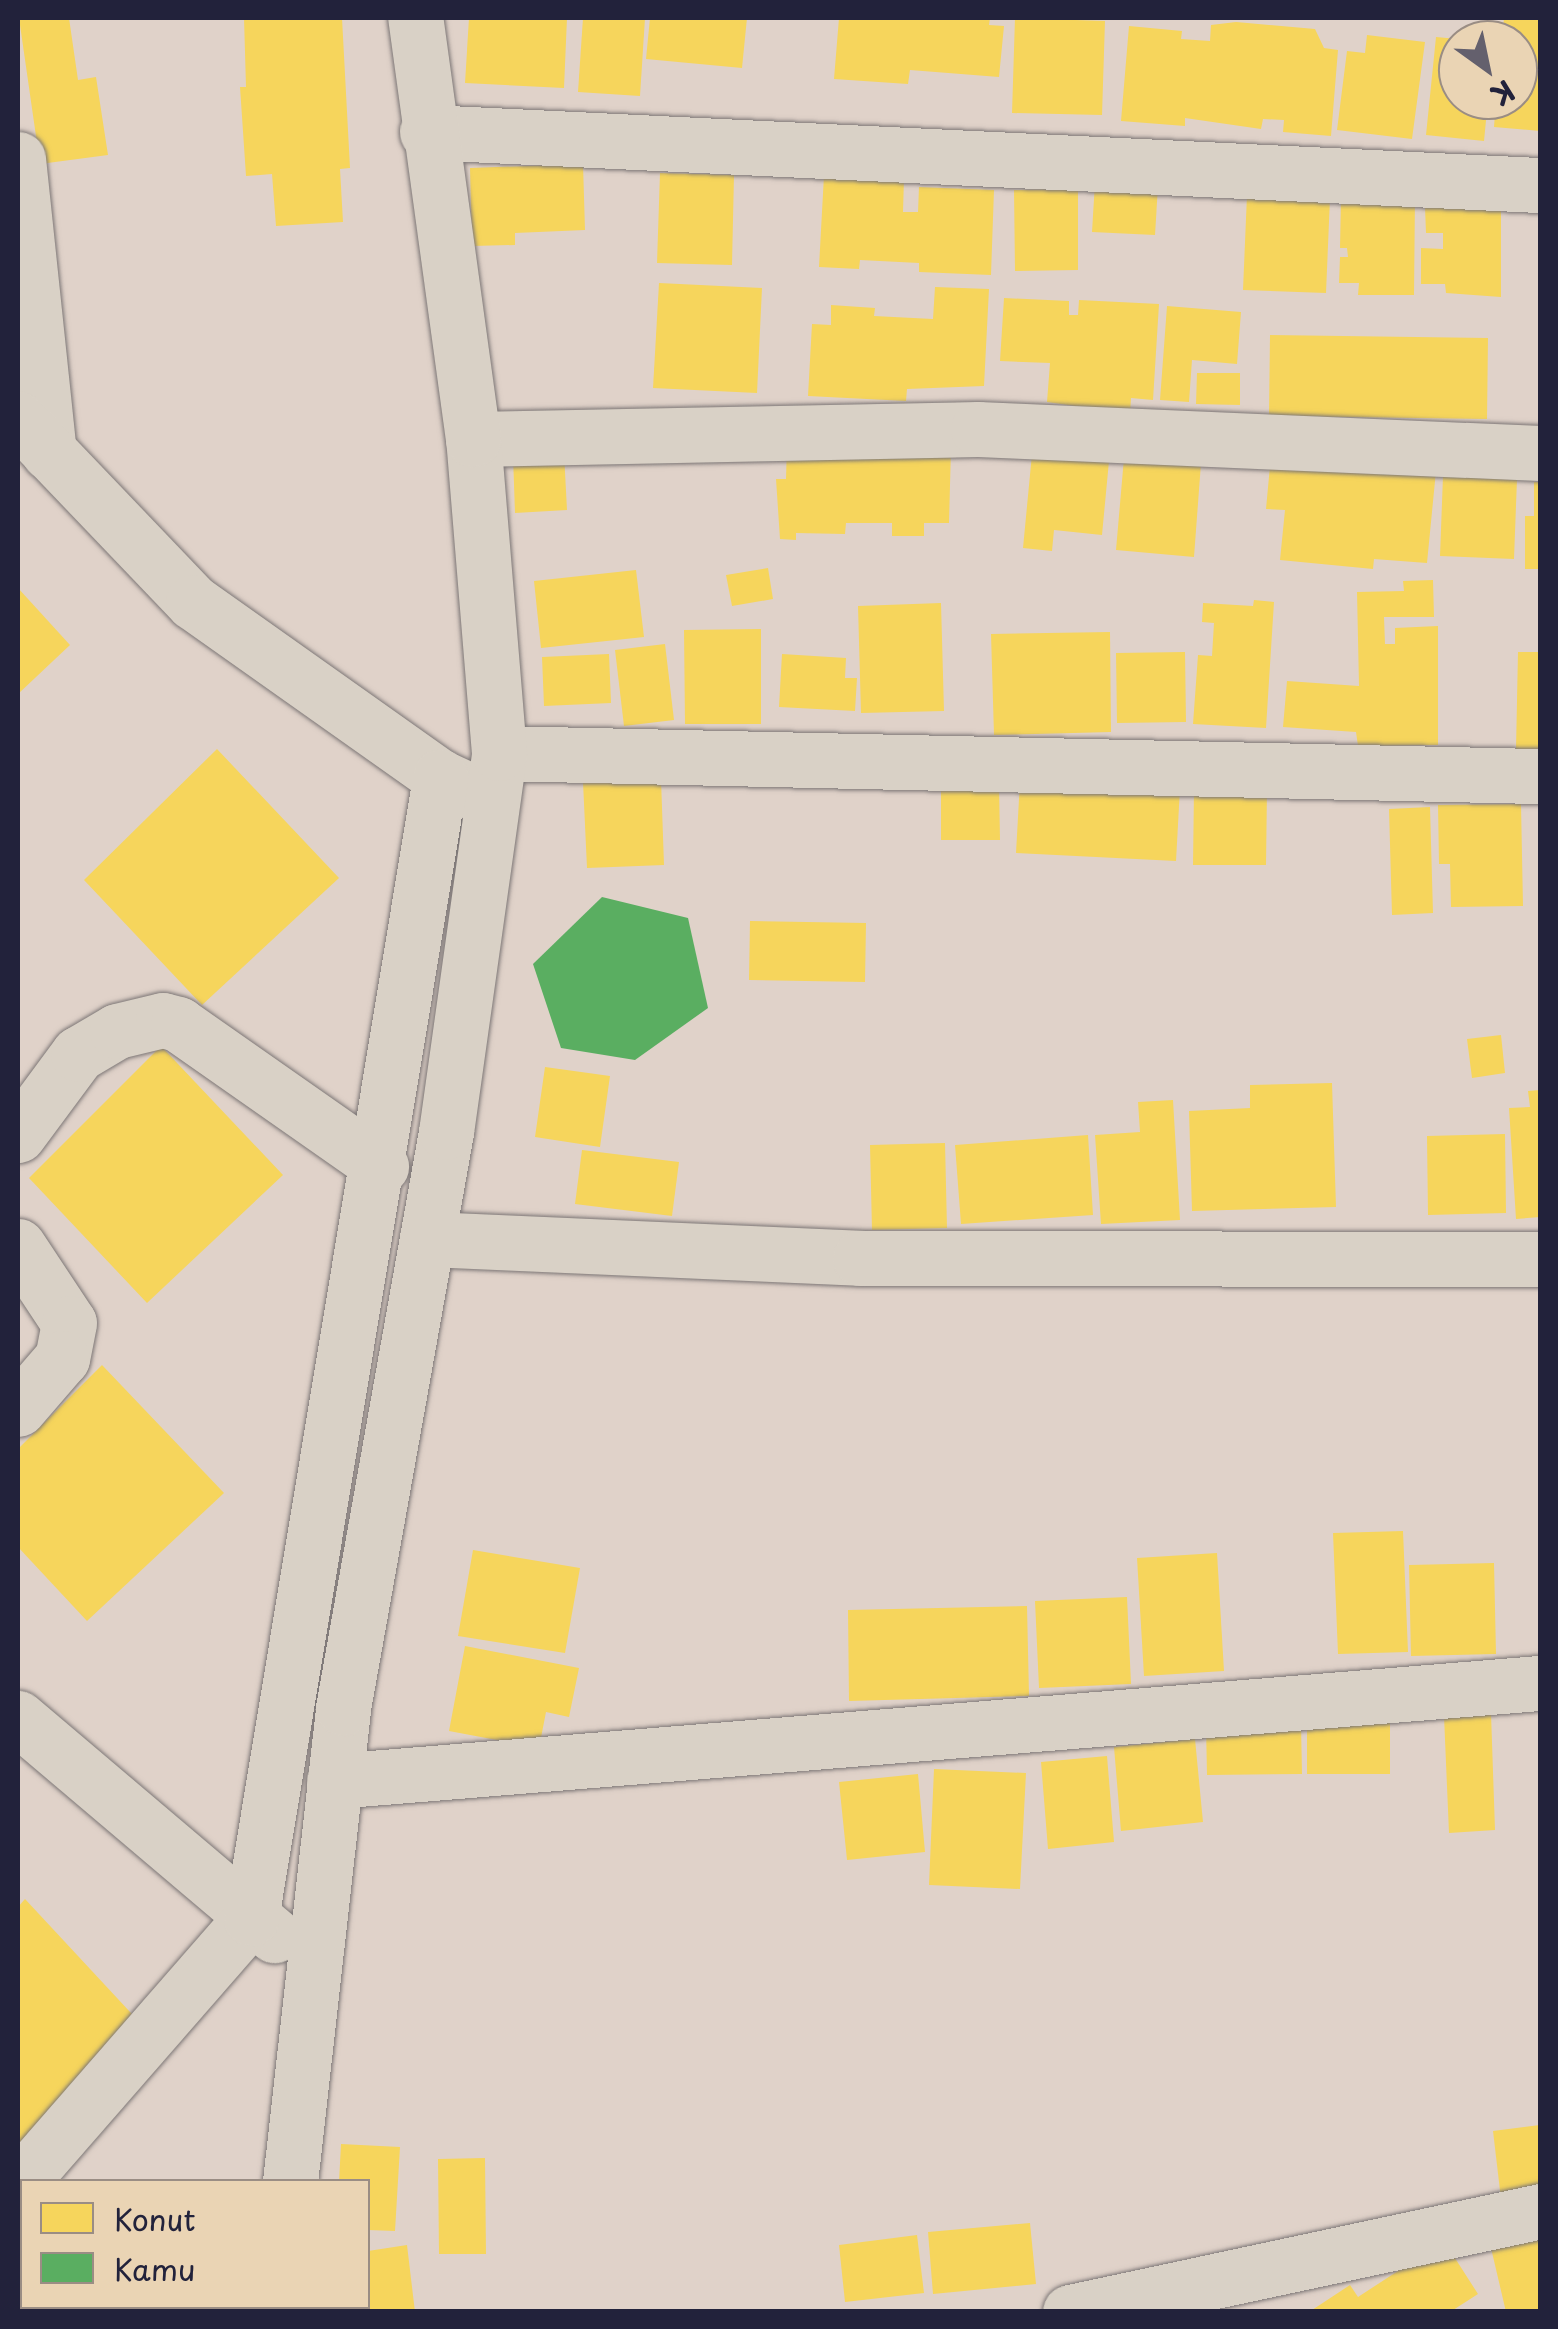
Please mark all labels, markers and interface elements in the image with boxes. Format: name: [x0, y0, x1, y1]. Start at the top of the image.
north arrow: [1438, 20, 1538, 120]
text: K: [1483, 70, 1524, 118]
legend: [20, 2179, 370, 2309]
text: Konut: [114, 2196, 196, 2241]
text: Kamu: [114, 2246, 195, 2291]

